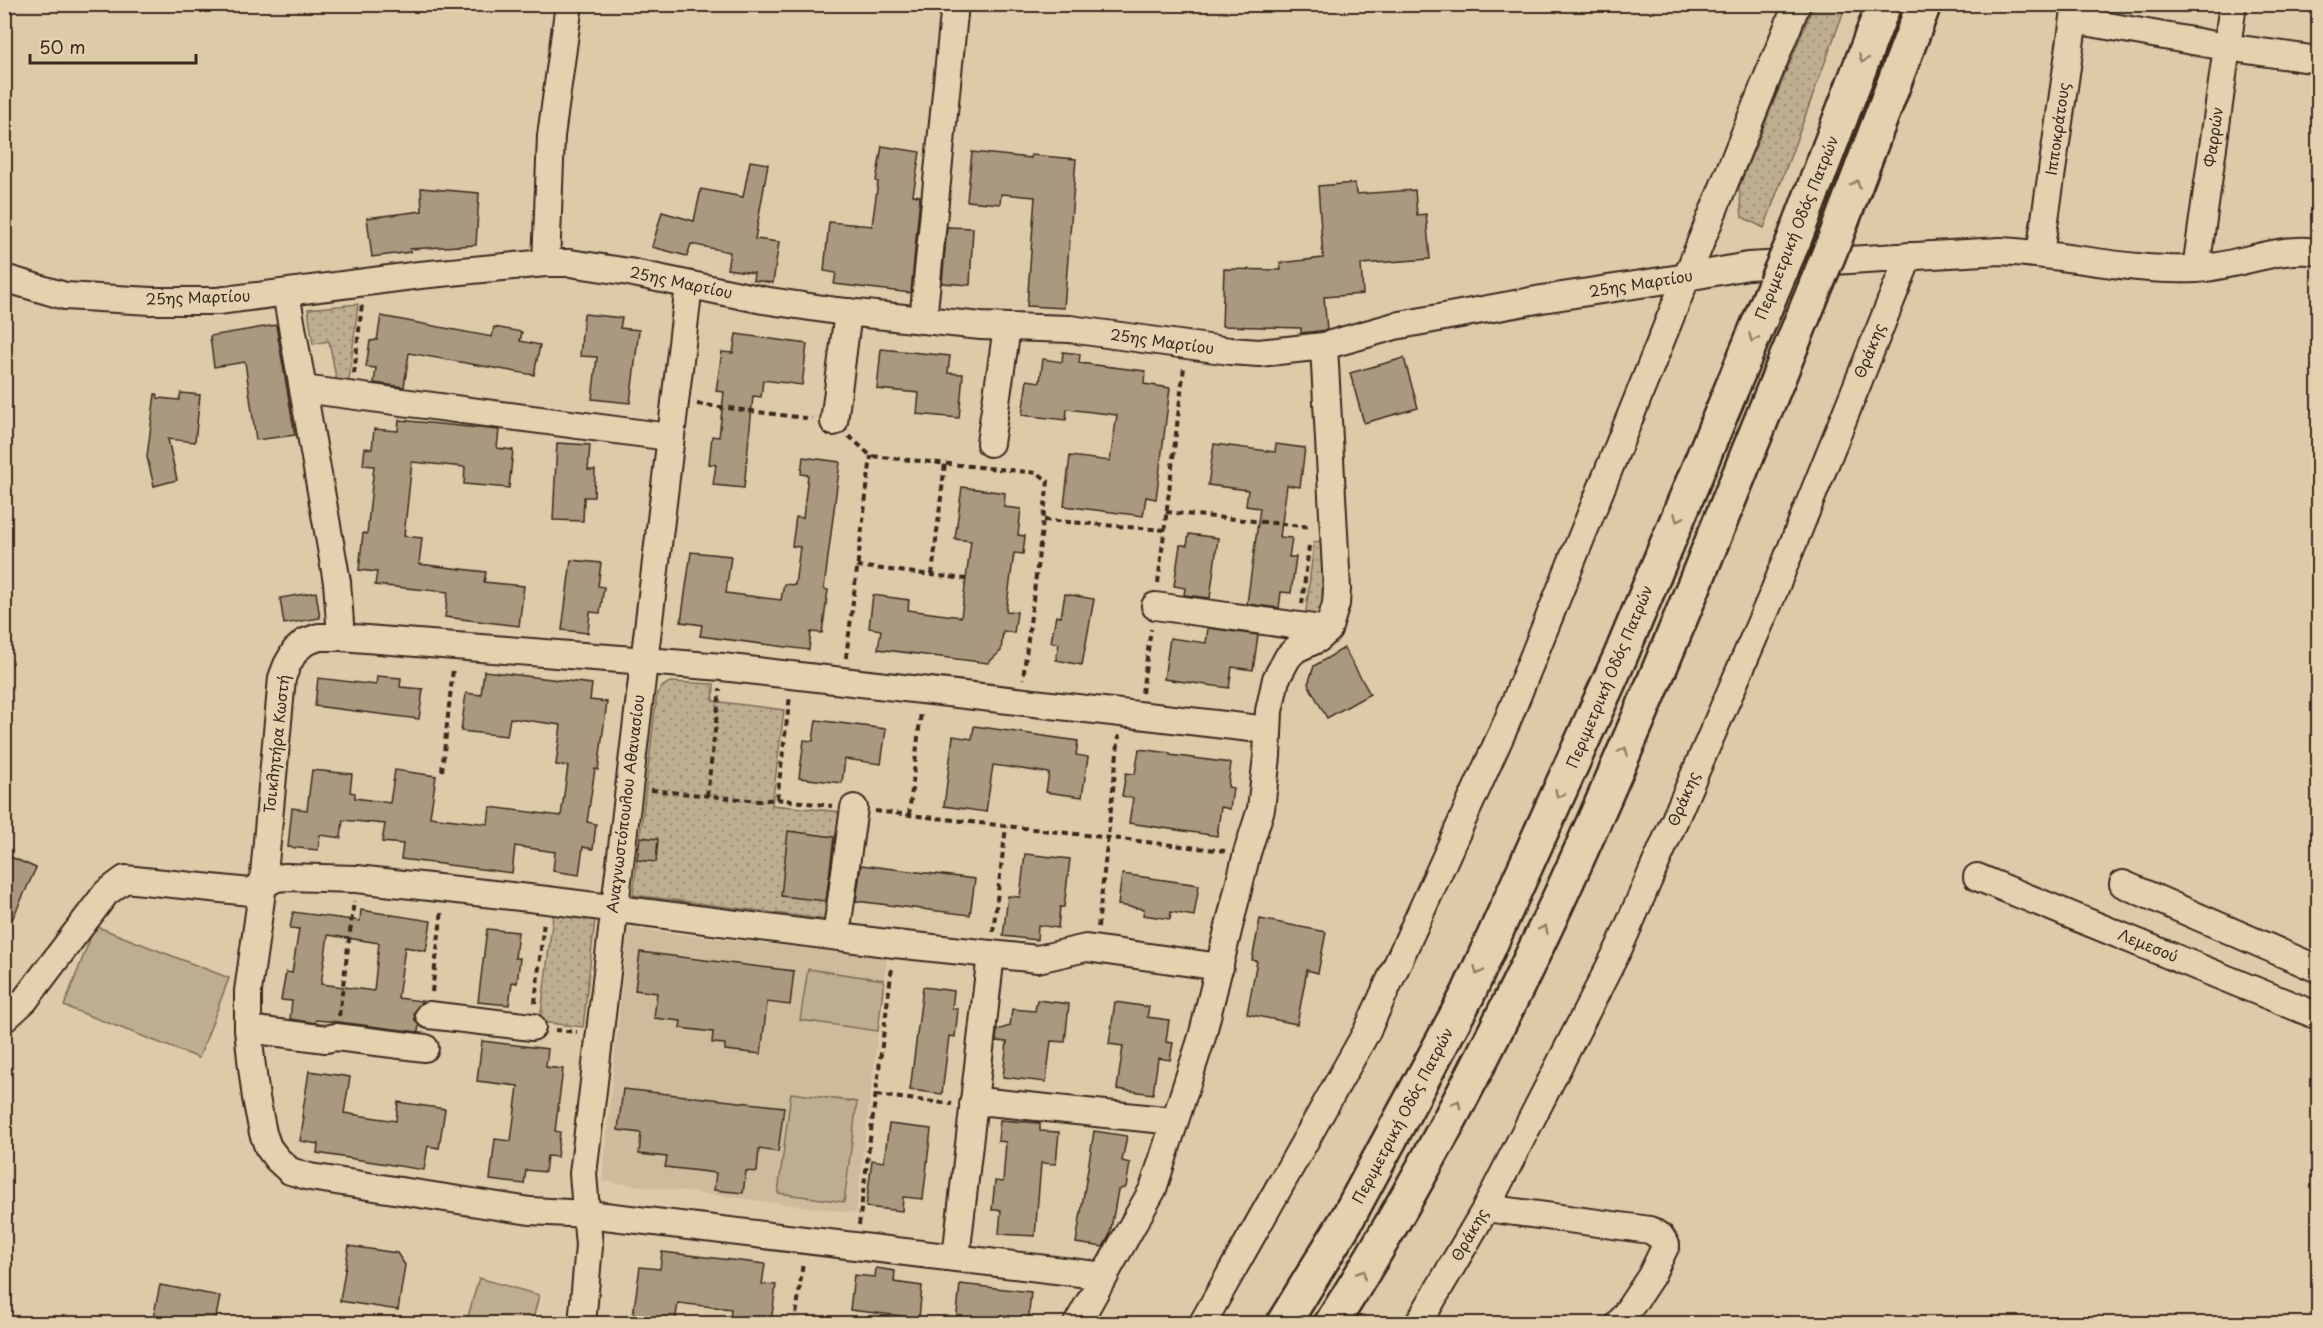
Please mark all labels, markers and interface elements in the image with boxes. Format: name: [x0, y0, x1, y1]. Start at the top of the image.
scale bar: [30, 27, 196, 65]
text: 50 m: [39, 33, 86, 60]
one-way arrow: [1858, 53, 1870, 64]
street label: Ιπποκράτους: [2039, 81, 2074, 177]
street label: Φαρρών: [2197, 105, 2228, 169]
street label: Περιμετρική Οδός Πατρών: [1748, 132, 1843, 323]
one-way arrow: [1848, 179, 1861, 190]
street label: 25ης Μαρτίου: [628, 259, 735, 304]
street label: 25ης Μαρτίου: [1587, 263, 1694, 302]
street label: 25ης Μαρτίου: [145, 283, 251, 310]
street label: Θράκης: [1847, 319, 1890, 381]
street label: 25ης Μαρτίου: [1109, 322, 1216, 359]
one-way arrow: [1748, 332, 1760, 343]
one-way arrow: [1673, 512, 1685, 523]
street label: Περιμετρική Οδός Πατρών: [1560, 581, 1658, 772]
street label: Τσικλητήρα Κωστή: [257, 673, 294, 814]
street label: Αναγνωστόπουλου Αθανασίου: [600, 693, 649, 914]
one-way arrow: [1617, 747, 1629, 758]
street label: Θράκης: [1661, 767, 1705, 829]
one-way arrow: [1555, 787, 1567, 798]
street label: Λεμεσού: [2115, 922, 2182, 967]
one-way arrow: [1536, 925, 1548, 936]
one-way arrow: [1474, 964, 1486, 975]
street label: Περιμετρική Οδός Πατρών: [1345, 1023, 1458, 1208]
one-way arrow: [1450, 1099, 1462, 1110]
street label: Θράκης: [1444, 1203, 1493, 1265]
one-way arrow: [1355, 1270, 1367, 1280]

